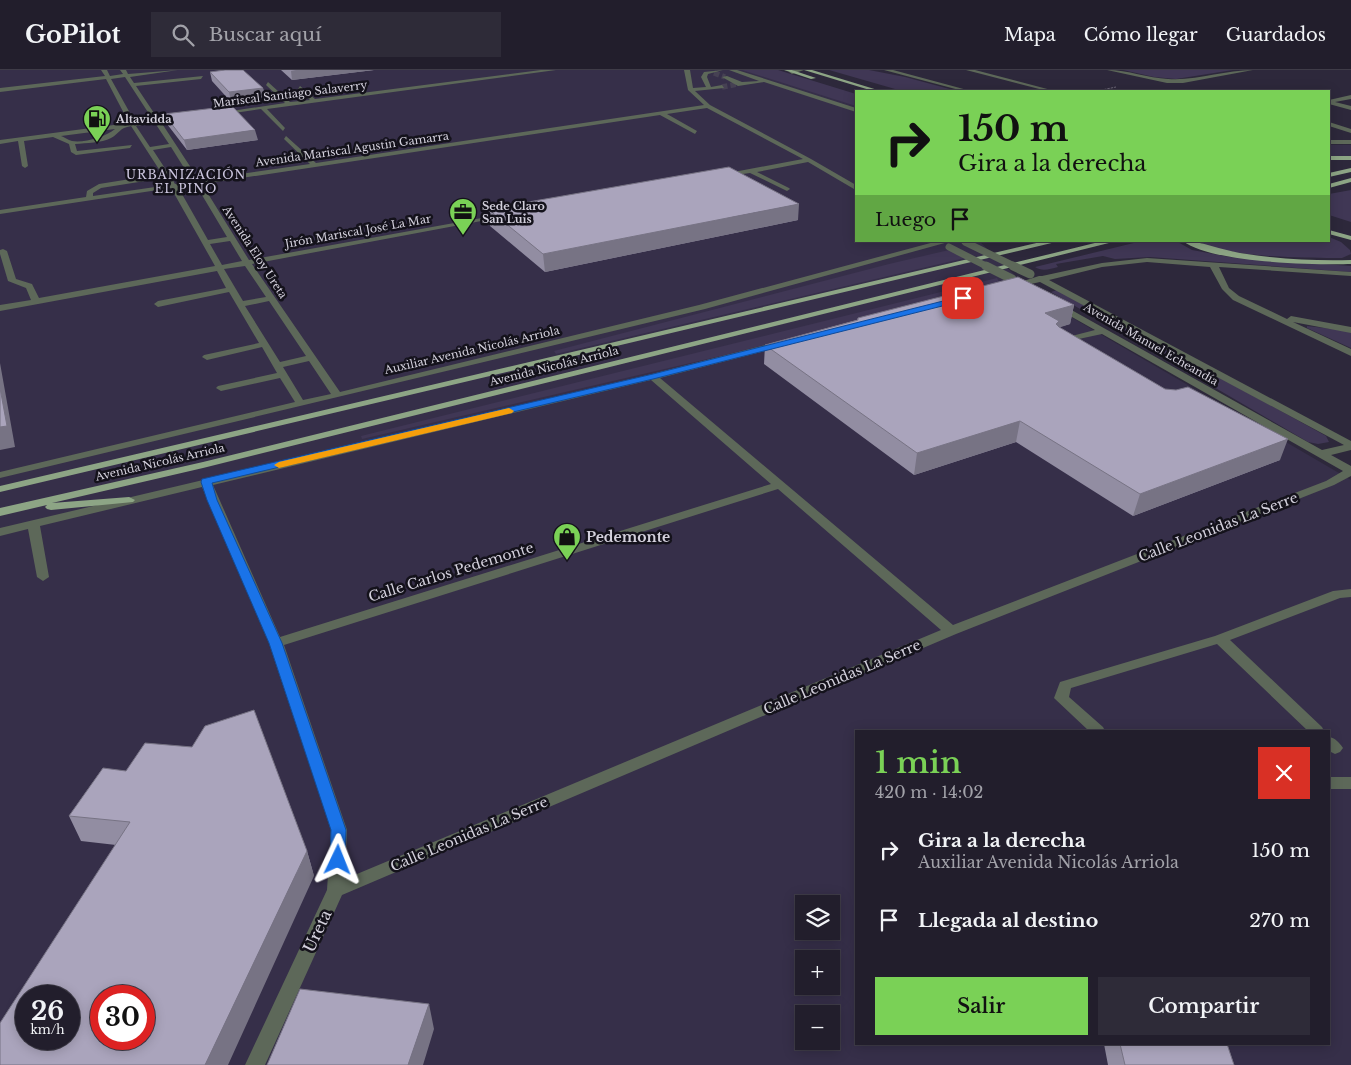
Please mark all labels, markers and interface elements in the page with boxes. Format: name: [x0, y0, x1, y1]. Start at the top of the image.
search box: [151, 12, 501, 57]
text: GoPilot: [25, 20, 121, 49]
icon: search: [169, 21, 197, 49]
text: Buscar aquí: [209, 23, 321, 46]
text: Mapa: [1004, 24, 1056, 46]
text: Cómo llegar: [1084, 24, 1198, 46]
text: Guardados: [1226, 24, 1326, 46]
street label: Mariscal Santiago Salaverry: [212, 78, 368, 110]
fuel station icon: Altavidda: [82, 104, 112, 143]
text: 150 m: [958, 107, 1069, 150]
icon: right: [875, 110, 940, 175]
place label: Altavidda: [115, 112, 172, 126]
street label: Avenida Mariscal Agustin Gamarra: [253, 128, 450, 170]
text: Gira a la derecha: [958, 150, 1147, 177]
district label: URBANIZACIÓN EL PINO: [126, 166, 246, 196]
office icon: Sede Claro San Luis: [448, 197, 478, 236]
place label: Sede Claro San Luis: [482, 199, 545, 226]
street label: Avenida Eloy Ureta: [219, 202, 291, 302]
icon: arrive: [946, 205, 974, 233]
text: Luego: [875, 208, 936, 231]
street label: Jirón Mariscal José La Mar: [282, 211, 433, 251]
pin: [942, 277, 984, 319]
icon: arrive: [949, 284, 977, 312]
street label: Avenida Manuel Echeandía: [1080, 299, 1222, 389]
street label: Auxiliar Avenida Nicolás Arriola: [382, 323, 562, 377]
street label: Avenida Nicolás Arriola: [488, 344, 620, 388]
street label: Avenida Nicolás Arriola: [93, 440, 227, 484]
street label: Calle Leonidas La Serre: [1136, 488, 1300, 566]
shop icon: Pedemonte: [552, 522, 582, 561]
place label: Pedemonte: [586, 528, 670, 546]
street label: Calle Carlos Pedemonte: [366, 538, 536, 606]
street label: Calle Leonidas La Serre: [760, 636, 924, 718]
text: 1 min: [875, 744, 961, 781]
button: close: [1258, 747, 1310, 799]
text: 420 m · 14:02: [875, 782, 983, 802]
street label: Calle Leonidas La Serre: [387, 793, 551, 875]
text: Gira a la derecha: [918, 829, 1086, 852]
position arrow: [311, 833, 363, 885]
icon: right: [875, 836, 903, 864]
text: 150 m: [1251, 839, 1310, 862]
text: Auxiliar Avenida Nicolás Arriola: [918, 852, 1179, 872]
map controls: [795, 895, 840, 1050]
button: layers: [795, 895, 840, 940]
street label: Ureta: [298, 906, 336, 956]
icon: arrive: [875, 906, 903, 934]
text: Llegada al destino: [918, 909, 1098, 932]
text: 270 m: [1249, 909, 1310, 932]
button: +: [795, 950, 840, 995]
button: Salir: [875, 977, 1088, 1035]
button: Compartir: [1098, 977, 1310, 1035]
speed limit sign: 30: [90, 985, 155, 1050]
text: 26: [31, 996, 64, 1027]
button: −: [795, 1005, 840, 1050]
text: km/h: [30, 1022, 65, 1037]

